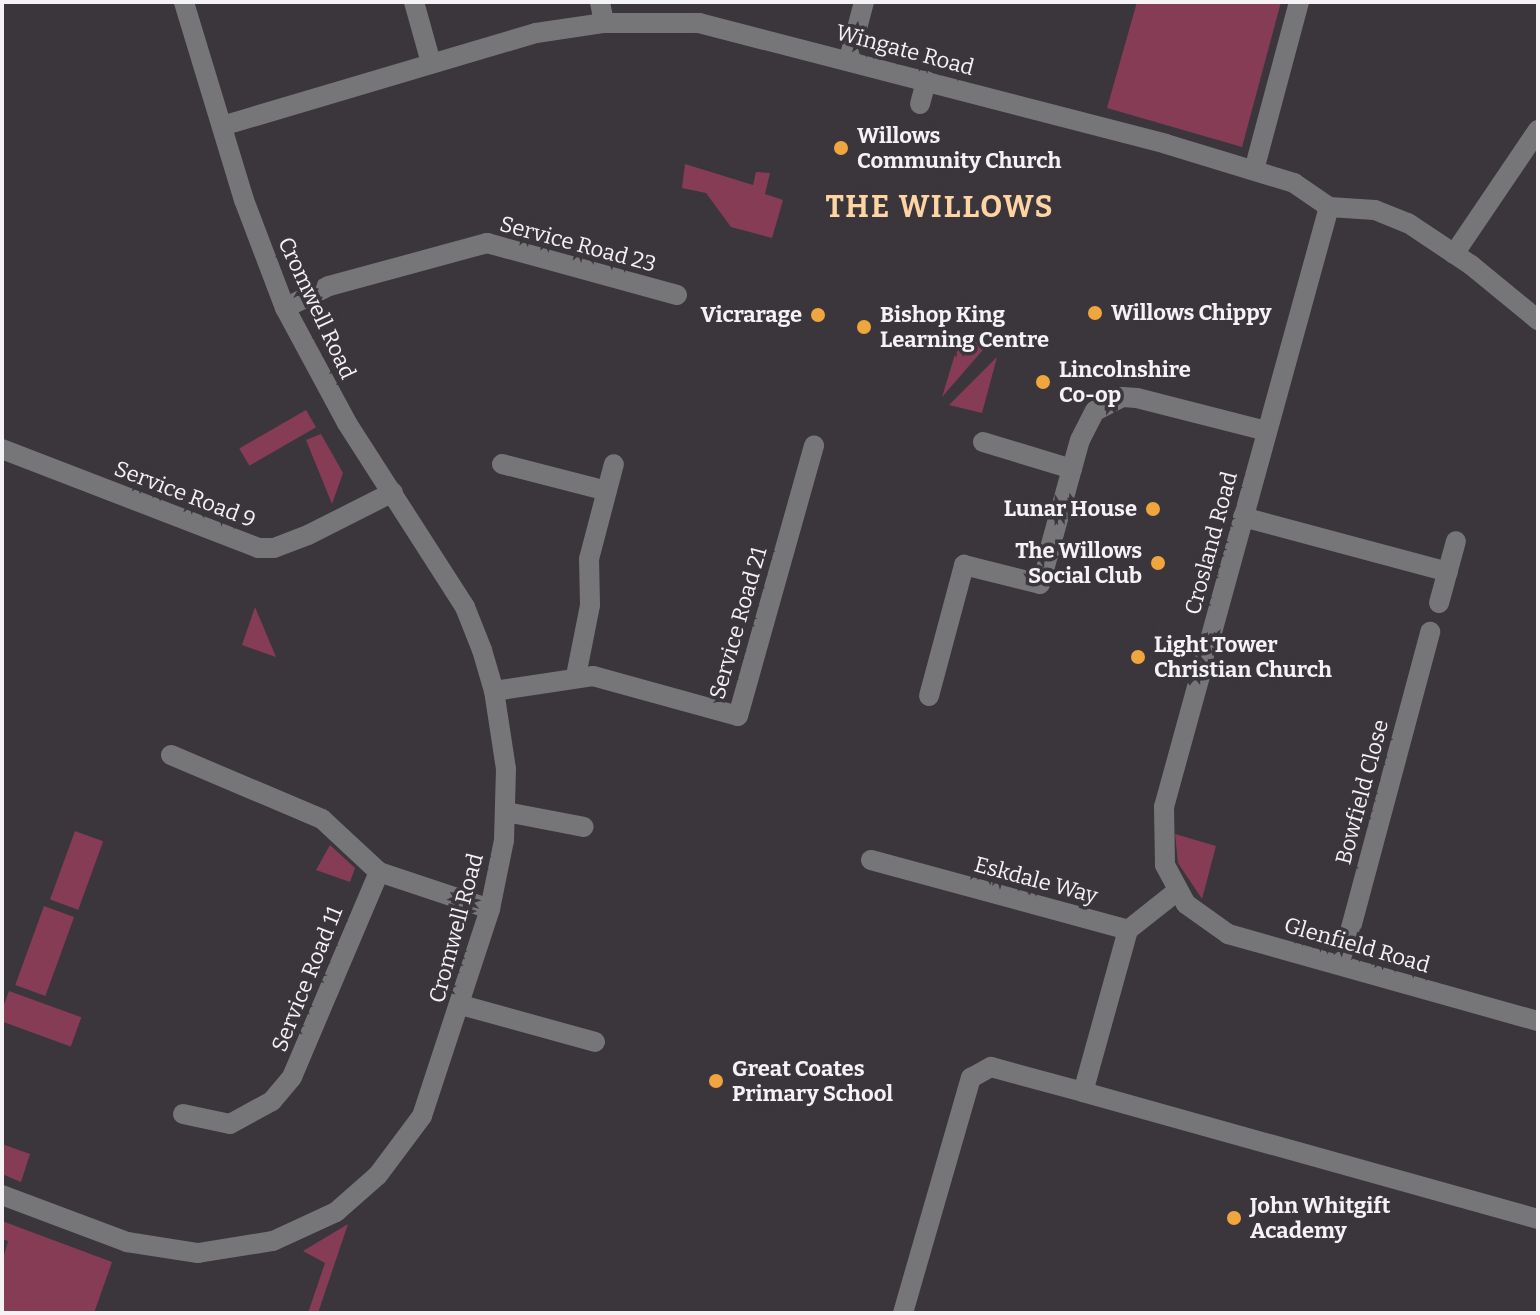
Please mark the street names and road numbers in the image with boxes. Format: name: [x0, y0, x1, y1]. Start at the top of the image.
street label: Wingate Road: [833, 19, 977, 81]
street label: Service Road 23: [497, 210, 659, 278]
street label: Cromwell Road: [273, 233, 361, 383]
street label: Service Road 9: [111, 455, 259, 533]
street label: Crosland Road: [1179, 469, 1243, 617]
street label: Service Road 21: [704, 544, 772, 702]
street label: Bowfield Close: [1330, 717, 1394, 867]
street label: Cromwell Road: [423, 850, 489, 1006]
street label: Eskdale Way: [971, 851, 1101, 909]
street label: Service Road 11: [266, 903, 348, 1055]
street label: Glenfield Road: [1281, 912, 1433, 978]

